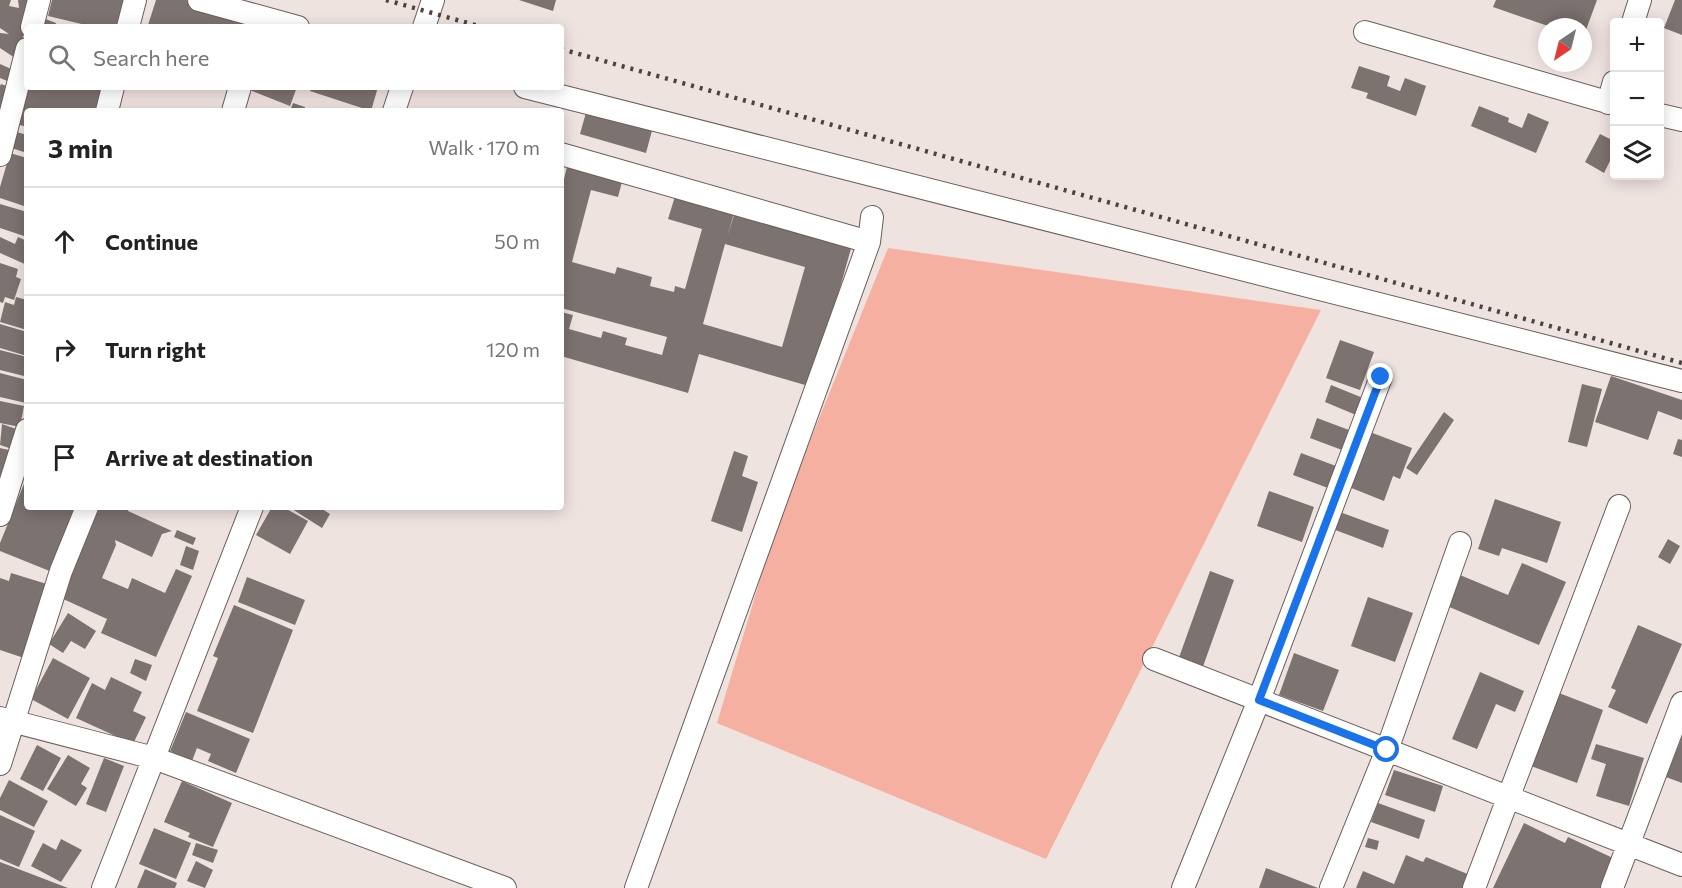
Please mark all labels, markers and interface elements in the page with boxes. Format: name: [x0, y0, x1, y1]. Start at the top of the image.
north arrow: [1538, 18, 1592, 72]
map controls: [1610, 18, 1664, 180]
button: +: [1610, 18, 1664, 72]
search box: [24, 24, 564, 90]
icon: search: [45, 41, 78, 74]
text: Search here: [93, 44, 209, 71]
button: −: [1610, 72, 1664, 126]
button: layers: [1610, 126, 1664, 180]
text: 3 min: [48, 132, 113, 163]
text: Walk · 170 m: [429, 135, 540, 159]
icon: ahead: [48, 225, 81, 258]
text: Continue: [105, 228, 198, 255]
text: 50 m: [494, 229, 540, 253]
icon: right: [48, 333, 81, 366]
text: Turn right: [105, 336, 206, 363]
text: 120 m: [486, 337, 540, 361]
route end: [1367, 363, 1393, 389]
icon: arrive: [48, 441, 81, 474]
text: Arrive at destination: [105, 444, 313, 471]
route start: [1373, 736, 1399, 762]

